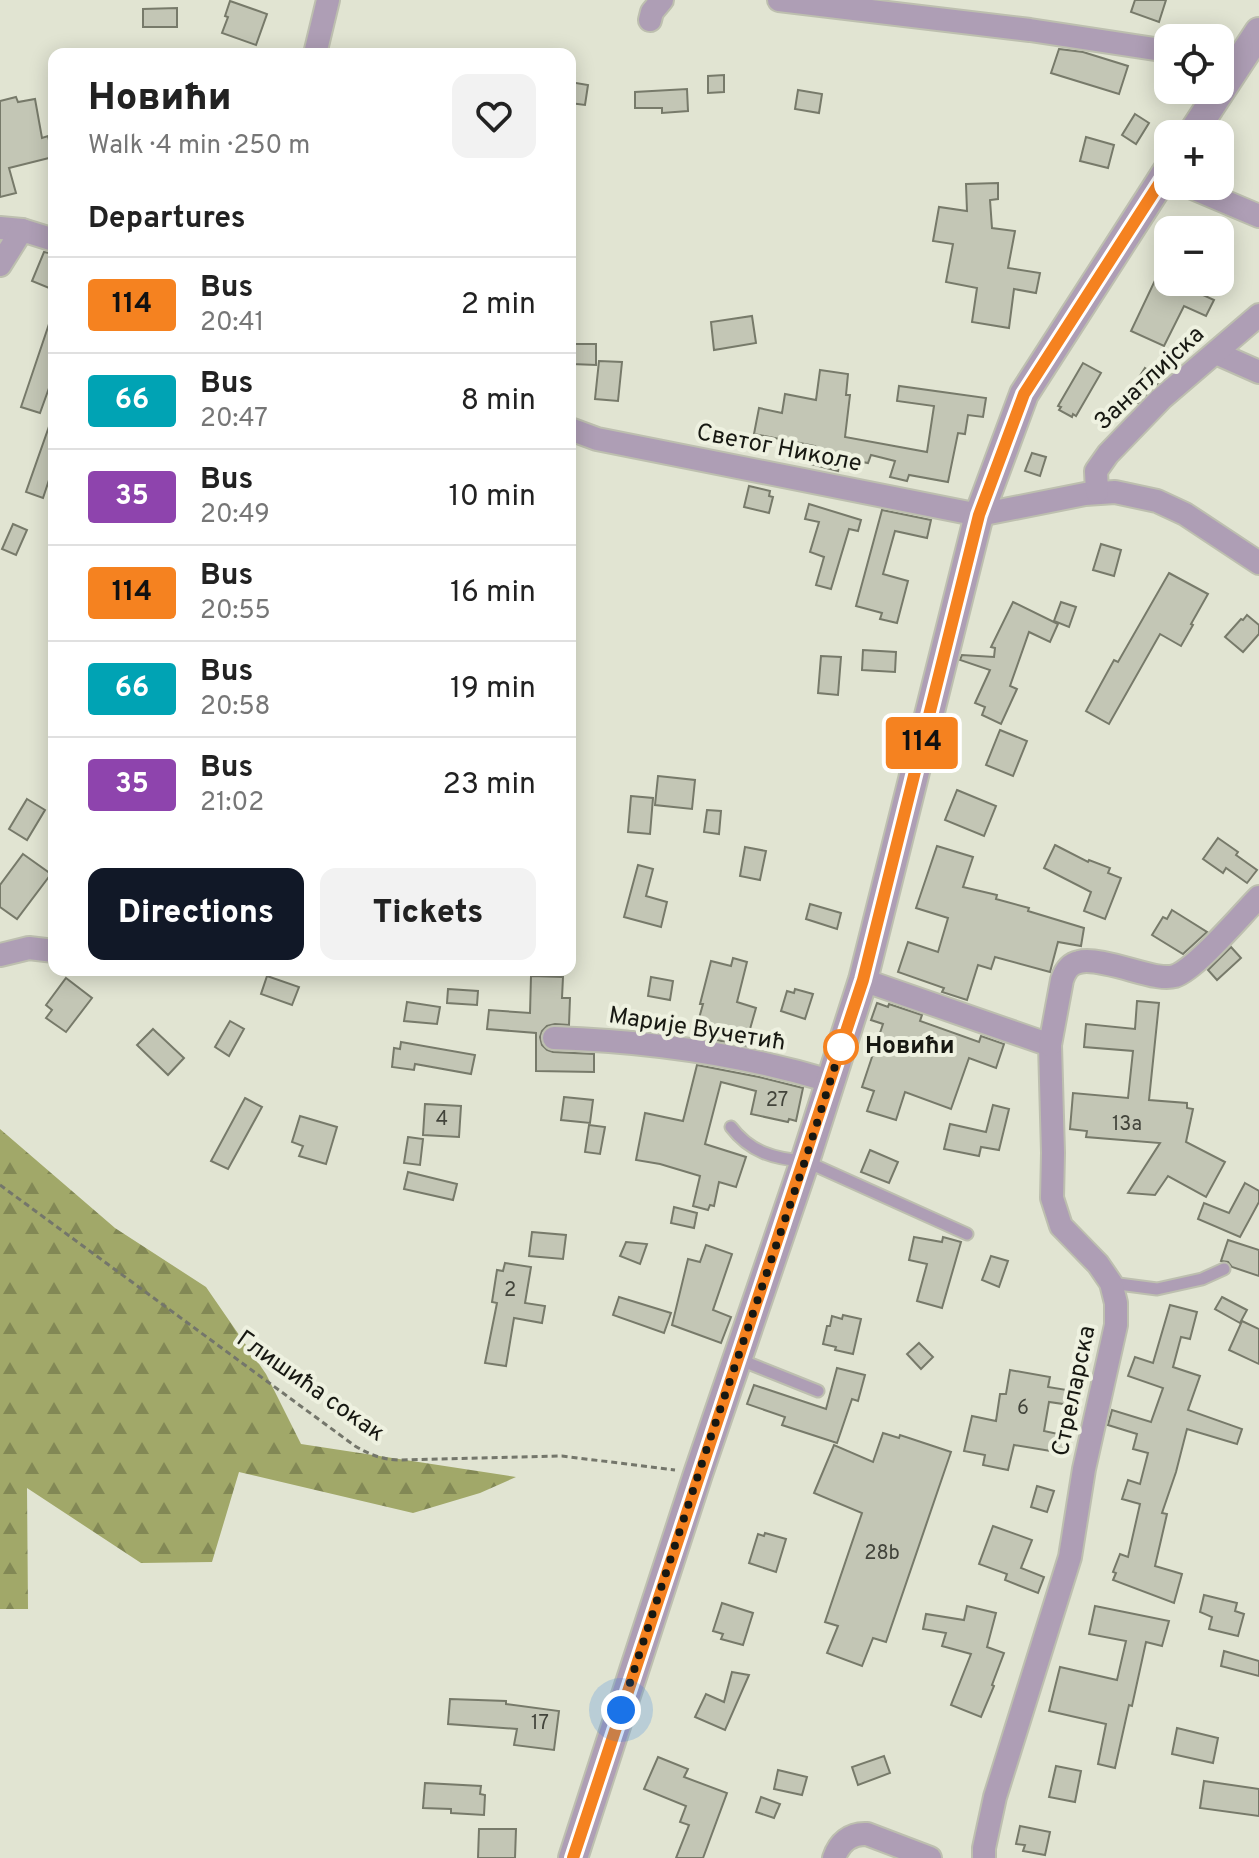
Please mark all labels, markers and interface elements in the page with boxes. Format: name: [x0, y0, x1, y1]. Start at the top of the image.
map controls: [1154, 24, 1234, 296]
button: locate: [1154, 24, 1234, 104]
button: heart: [452, 74, 536, 158]
text: Новићи: [88, 75, 232, 124]
button: +: [1154, 120, 1234, 200]
text: Walk · 4 min · 250 m: [88, 130, 310, 163]
text: Departures: [88, 201, 246, 238]
button: −: [1154, 216, 1234, 296]
text: Bus: [200, 270, 253, 307]
text: 114: [112, 287, 152, 323]
text: 2 min: [461, 287, 536, 324]
text: 20:41: [200, 307, 264, 340]
street label: Занатлијска: [1089, 320, 1211, 438]
text: Bus: [200, 366, 253, 403]
text: 66: [115, 383, 149, 419]
text: 8 min: [461, 383, 536, 420]
text: 20:47: [200, 403, 268, 436]
street label: Светог Николе: [694, 418, 864, 480]
text: Bus: [200, 462, 253, 499]
text: 35: [115, 479, 149, 515]
text: 10 min: [449, 479, 536, 516]
text: 20:49: [200, 499, 270, 532]
text: Bus: [200, 558, 253, 595]
text: 114: [112, 575, 152, 611]
text: 16 min: [450, 575, 536, 612]
text: 20:55: [200, 595, 271, 628]
text: Bus: [200, 654, 253, 691]
text: 66: [115, 671, 149, 707]
text: 19 min: [450, 671, 536, 708]
text: 20:58: [200, 691, 271, 724]
line badge: 114: [876, 717, 968, 769]
text: 114: [902, 725, 942, 761]
text: Bus: [200, 750, 253, 787]
text: 35: [115, 767, 149, 803]
text: 23 min: [443, 767, 536, 804]
text: 21:02: [200, 787, 264, 820]
button: Directions: [88, 868, 304, 960]
button: Tickets: [320, 868, 536, 960]
street label: Марије Вучетић: [606, 1001, 788, 1059]
marker: Новићи: [824, 1030, 858, 1064]
place label: Новићи: [865, 1032, 955, 1062]
house number: 27: [766, 1088, 788, 1114]
house number: 4: [436, 1107, 448, 1133]
house number: 13a: [1112, 1112, 1142, 1138]
house number: 2: [504, 1278, 516, 1304]
street label: Стреларска: [1047, 1323, 1103, 1459]
street label: Глишића сокак: [230, 1325, 390, 1449]
house number: 6: [1017, 1396, 1029, 1422]
house number: 28b: [864, 1541, 900, 1567]
your location: [601, 1690, 641, 1730]
house number: 17: [531, 1711, 549, 1737]

